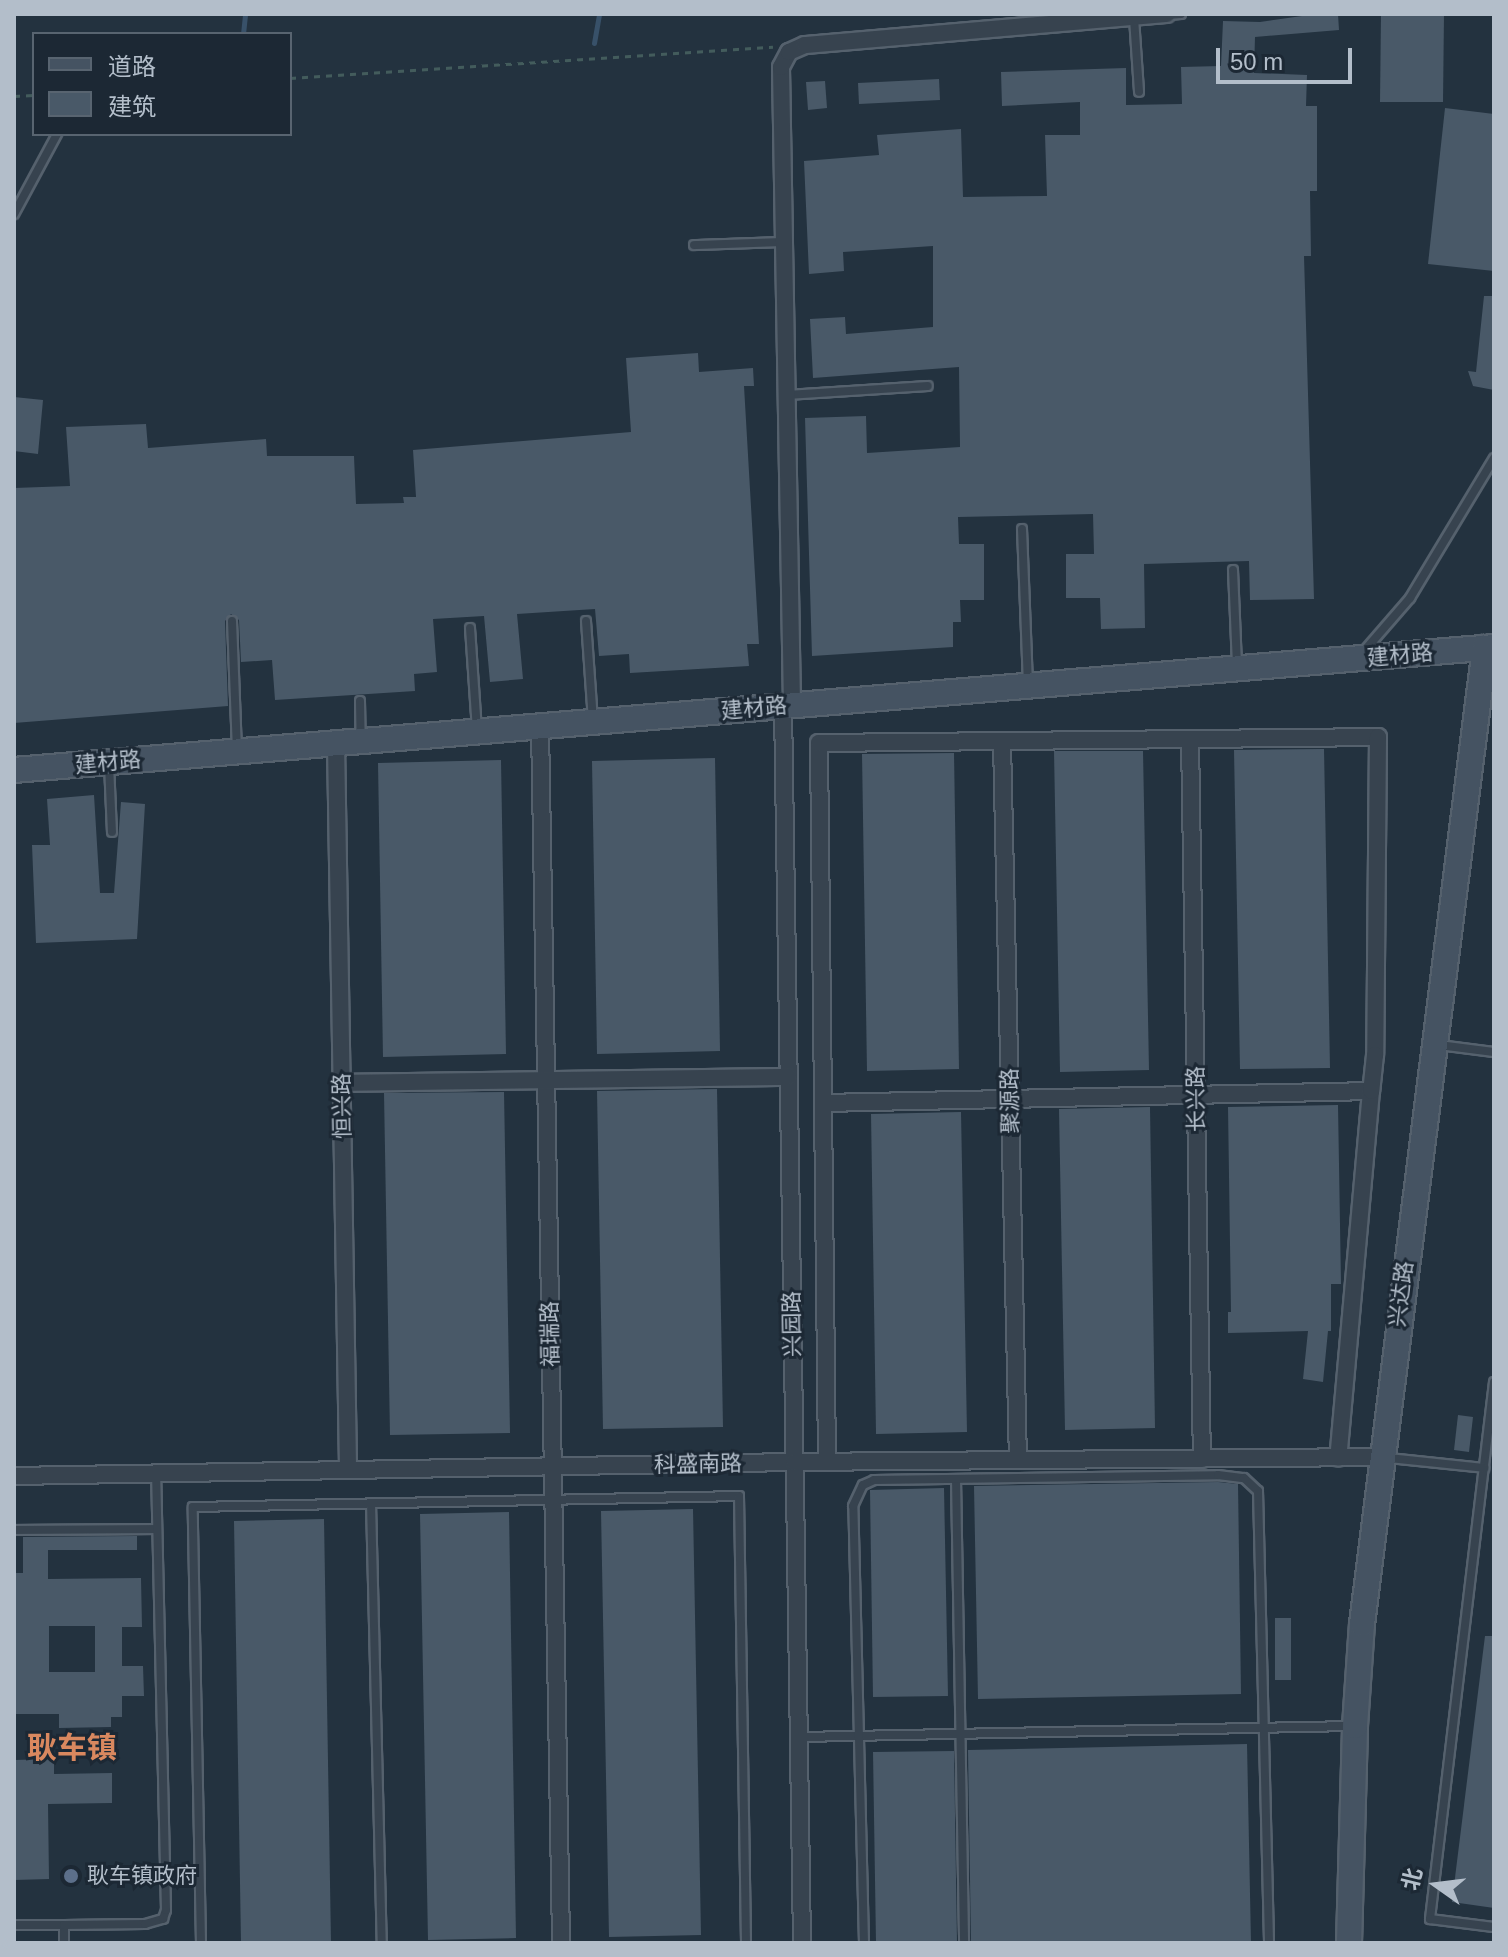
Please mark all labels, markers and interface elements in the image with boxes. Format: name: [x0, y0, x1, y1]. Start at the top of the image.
legend: [32, 32, 292, 136]
scale bar: [1220, 32, 1356, 82]
text: 50 m: [1230, 48, 1283, 75]
text: 道路: [108, 53, 156, 80]
text: 建筑: [108, 93, 156, 120]
street label: 建材路: [1366, 639, 1434, 671]
street label: 建材路: [720, 692, 788, 724]
street label: 建材路: [74, 746, 142, 778]
street label: 长兴路: [1182, 1066, 1210, 1132]
street label: 聚源路: [996, 1068, 1024, 1134]
street label: 恒兴路: [328, 1073, 356, 1139]
street label: 兴达路: [1384, 1260, 1418, 1328]
street label: 兴园路: [778, 1291, 806, 1357]
street label: 福瑞路: [536, 1301, 564, 1367]
street label: 科盛南路: [654, 1450, 742, 1478]
district label: 耿车镇: [27, 1730, 117, 1766]
north arrow: [1396, 1845, 1476, 1925]
place label: 耿车镇政府: [87, 1863, 197, 1889]
text: 北: [1397, 1865, 1427, 1893]
marker: 耿车镇政府: [62, 1867, 80, 1885]

